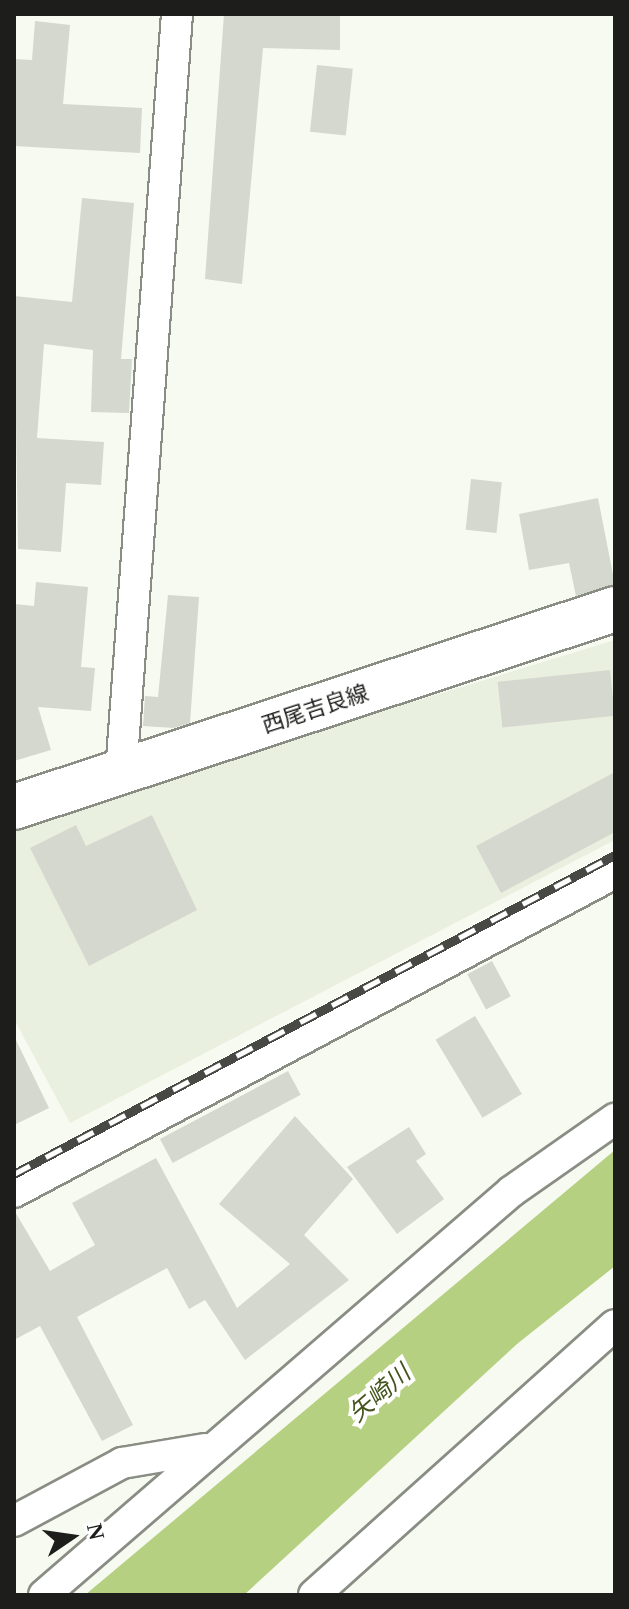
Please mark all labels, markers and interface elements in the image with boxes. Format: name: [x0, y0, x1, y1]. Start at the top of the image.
street label: 西尾吉良線: [259, 679, 371, 739]
water label: 矢崎川: [343, 1360, 417, 1428]
north arrow: [32, 1497, 112, 1577]
text: N: [82, 1521, 110, 1542]

